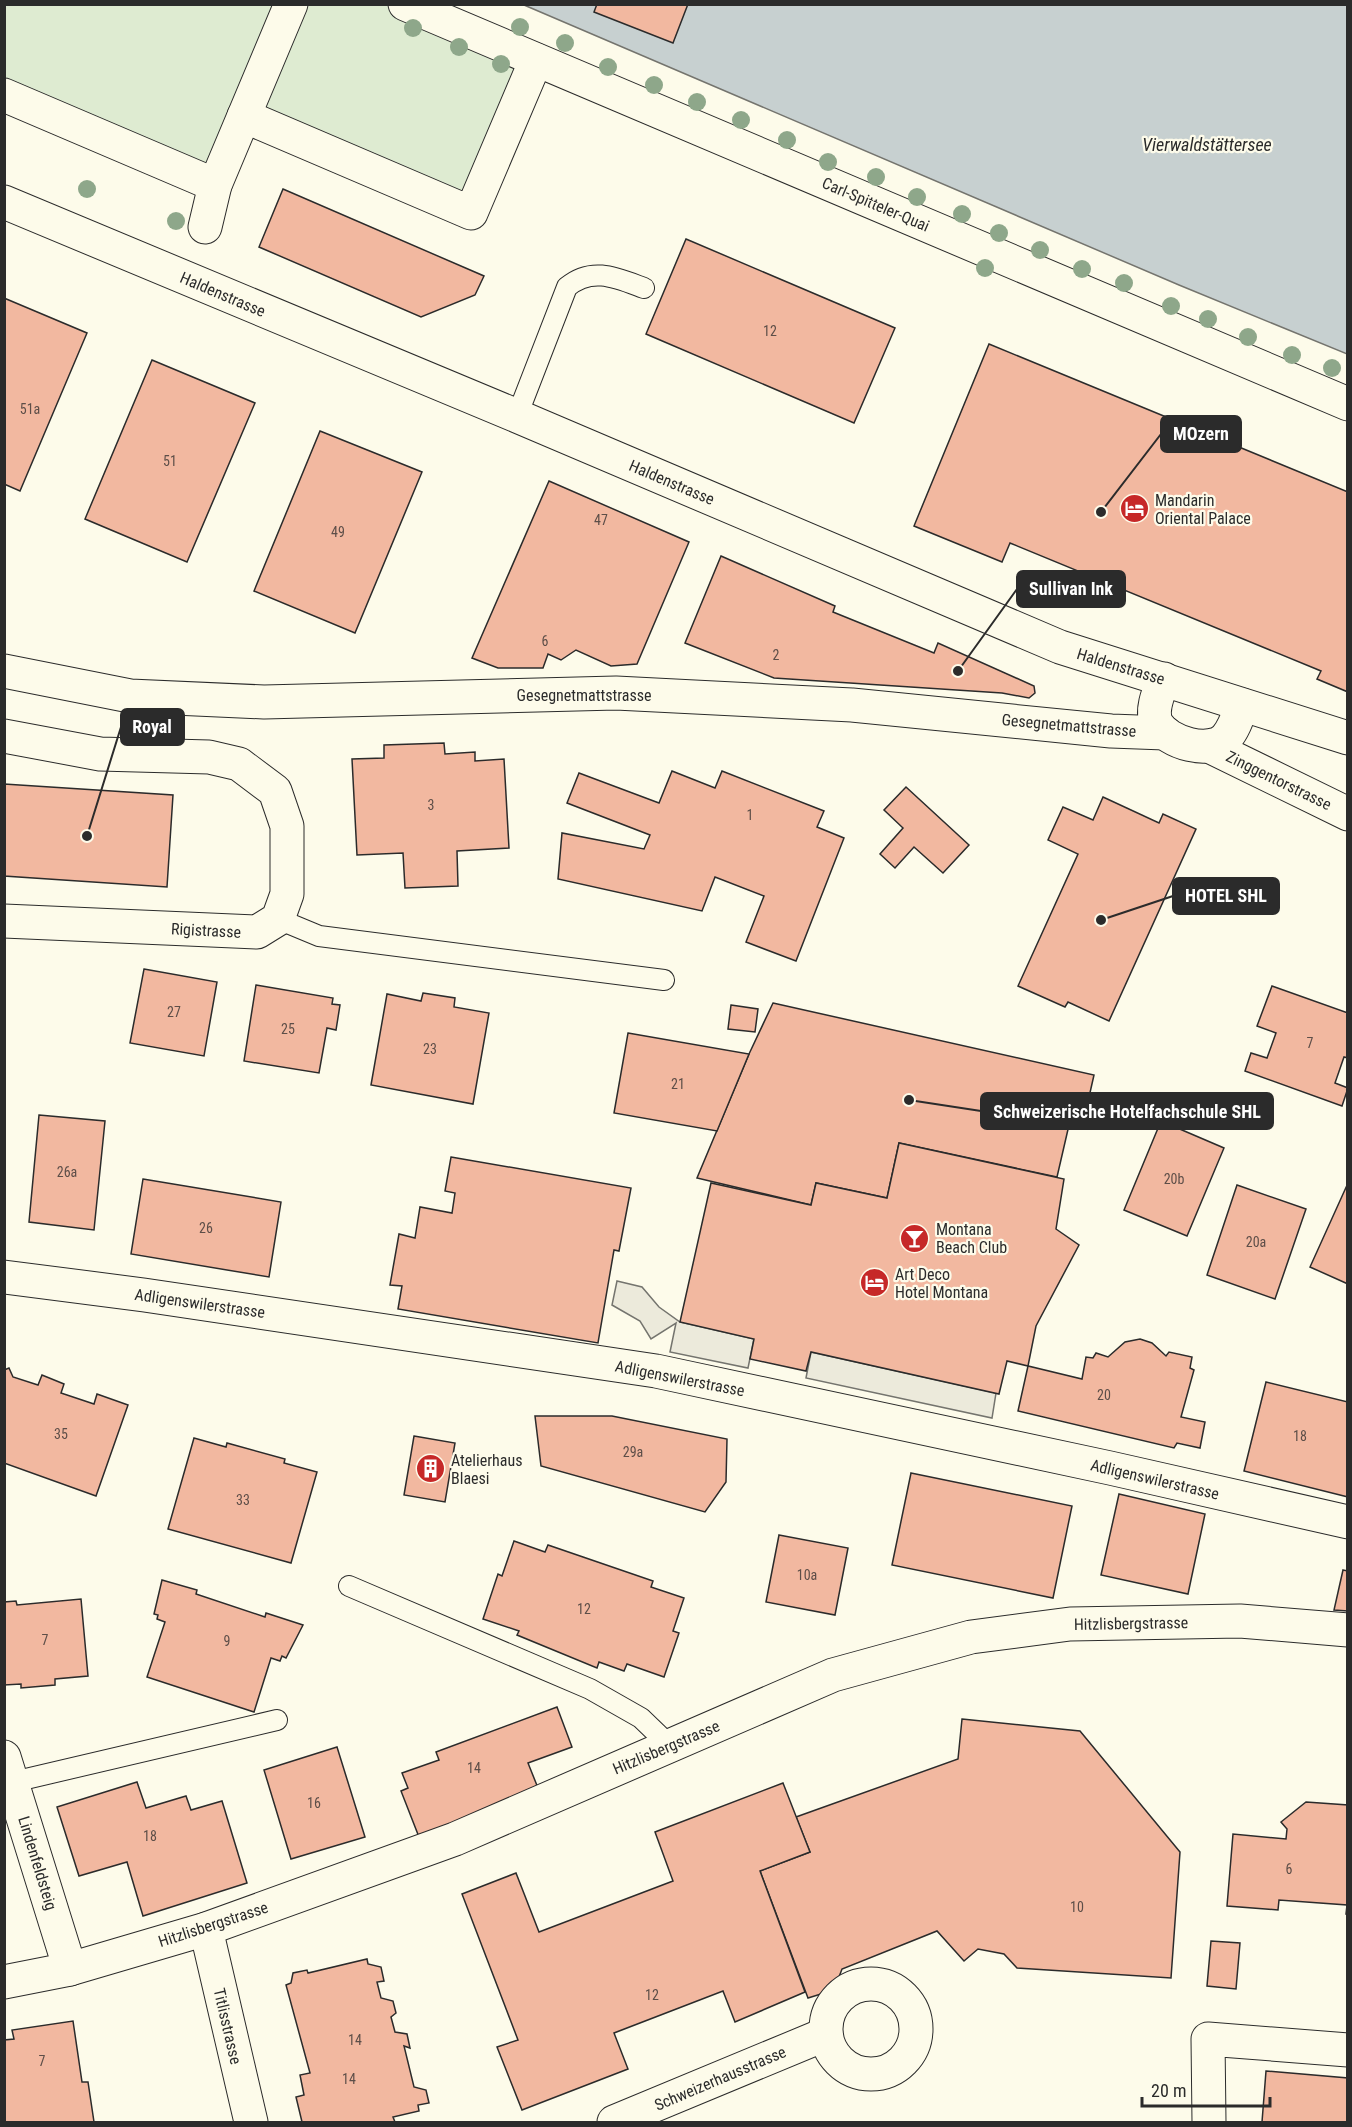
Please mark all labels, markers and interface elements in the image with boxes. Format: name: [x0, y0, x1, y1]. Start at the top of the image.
water label: Vierwaldstättersee: [1142, 134, 1272, 155]
street label: Carl-Spitteler-Quai: [819, 173, 932, 236]
street label: Haldenstrasse: [177, 268, 268, 321]
house number: 12: [763, 323, 777, 339]
house number: 51a: [20, 401, 40, 417]
callout: MOzern: [1161, 416, 1241, 452]
text: MOzern: [1173, 423, 1229, 444]
house number: 51: [163, 453, 177, 469]
street label: Haldenstrasse: [626, 456, 717, 509]
place label: Mandarin Oriental Palace: [1155, 491, 1251, 528]
hotel icon: Mandarin Oriental Palace: [1118, 493, 1150, 525]
house number: 47: [594, 512, 608, 528]
house number: 49: [331, 524, 345, 540]
callout: Sullivan Ink: [1017, 571, 1125, 607]
text: Sullivan Ink: [1029, 578, 1113, 599]
house number: 6: [542, 633, 549, 649]
street label: Haldenstrasse: [1075, 644, 1167, 689]
house number: 2: [773, 647, 780, 663]
street label: Gesegnetmattstrasse: [516, 686, 652, 705]
callout: Royal: [121, 709, 184, 745]
street label: Gesegnetmattstrasse: [1001, 710, 1137, 741]
text: Royal: [132, 716, 172, 737]
street label: Zinggentorstrasse: [1223, 747, 1334, 814]
house number: 3: [428, 797, 434, 813]
house number: 1: [747, 807, 753, 823]
callout: HOTEL SHL: [1173, 878, 1279, 914]
text: HOTEL SHL: [1185, 885, 1267, 906]
street label: Rigistrasse: [170, 919, 241, 942]
house number: 27: [167, 1004, 181, 1020]
house number: 25: [281, 1021, 295, 1037]
house number: 7: [1307, 1035, 1314, 1051]
house number: 23: [423, 1041, 437, 1057]
house number: 21: [671, 1076, 685, 1092]
callout: Schweizerische Hotelfachschule SHL: [981, 1093, 1273, 1129]
text: Schweizerische Hotelfachschule SHL: [993, 1101, 1261, 1122]
house number: 26a: [57, 1164, 77, 1180]
house number: 20b: [1164, 1171, 1184, 1187]
house number: 26: [199, 1220, 213, 1236]
place label: Montana Beach Club: [936, 1220, 1007, 1257]
bar icon: Montana Beach Club: [899, 1222, 931, 1254]
house number: 20a: [1246, 1234, 1266, 1250]
place label: Art Deco Hotel Montana: [895, 1265, 988, 1302]
hotel icon: Art Deco Hotel Montana: [858, 1267, 890, 1299]
street label: Adligenswilerstrasse: [134, 1285, 266, 1322]
street label: Adligenswilerstrasse: [614, 1357, 746, 1400]
house number: 20: [1097, 1387, 1111, 1403]
house number: 35: [54, 1426, 68, 1442]
house number: 18: [1293, 1428, 1307, 1444]
house number: 29a: [623, 1444, 643, 1460]
place label: Atelierhaus Blaesi: [451, 1451, 522, 1488]
building icon: Atelierhaus Blaesi: [414, 1453, 446, 1485]
street label: Adligenswilerstrasse: [1089, 1455, 1221, 1504]
house number: 33: [236, 1492, 250, 1508]
house number: 10a: [797, 1567, 817, 1583]
house number: 12: [577, 1601, 591, 1617]
street label: Hitzlisbergstrasse: [1074, 1613, 1188, 1634]
house number: 7: [42, 1632, 49, 1648]
house number: 9: [224, 1633, 230, 1649]
street label: Hitzlisbergstrasse: [610, 1716, 723, 1779]
house number: 14: [467, 1760, 481, 1776]
house number: 16: [307, 1795, 321, 1811]
street label: Lindenfeldsteig: [14, 1814, 61, 1912]
house number: 18: [143, 1828, 157, 1844]
house number: 6: [1286, 1861, 1293, 1877]
street label: Hitzlisbergstrasse: [156, 1898, 270, 1951]
house number: 10: [1070, 1899, 1084, 1915]
street label: Titlisstrasse: [210, 1986, 246, 2066]
house number: 12: [645, 1987, 659, 2003]
house number: 14: [348, 2032, 362, 2048]
street label: Schweizerhausstrasse: [652, 2042, 789, 2115]
house number: 7: [39, 2053, 46, 2069]
scale bar: [1142, 2070, 1270, 2108]
house number: 14: [342, 2071, 356, 2087]
text: 20 m: [1151, 2080, 1186, 2101]

